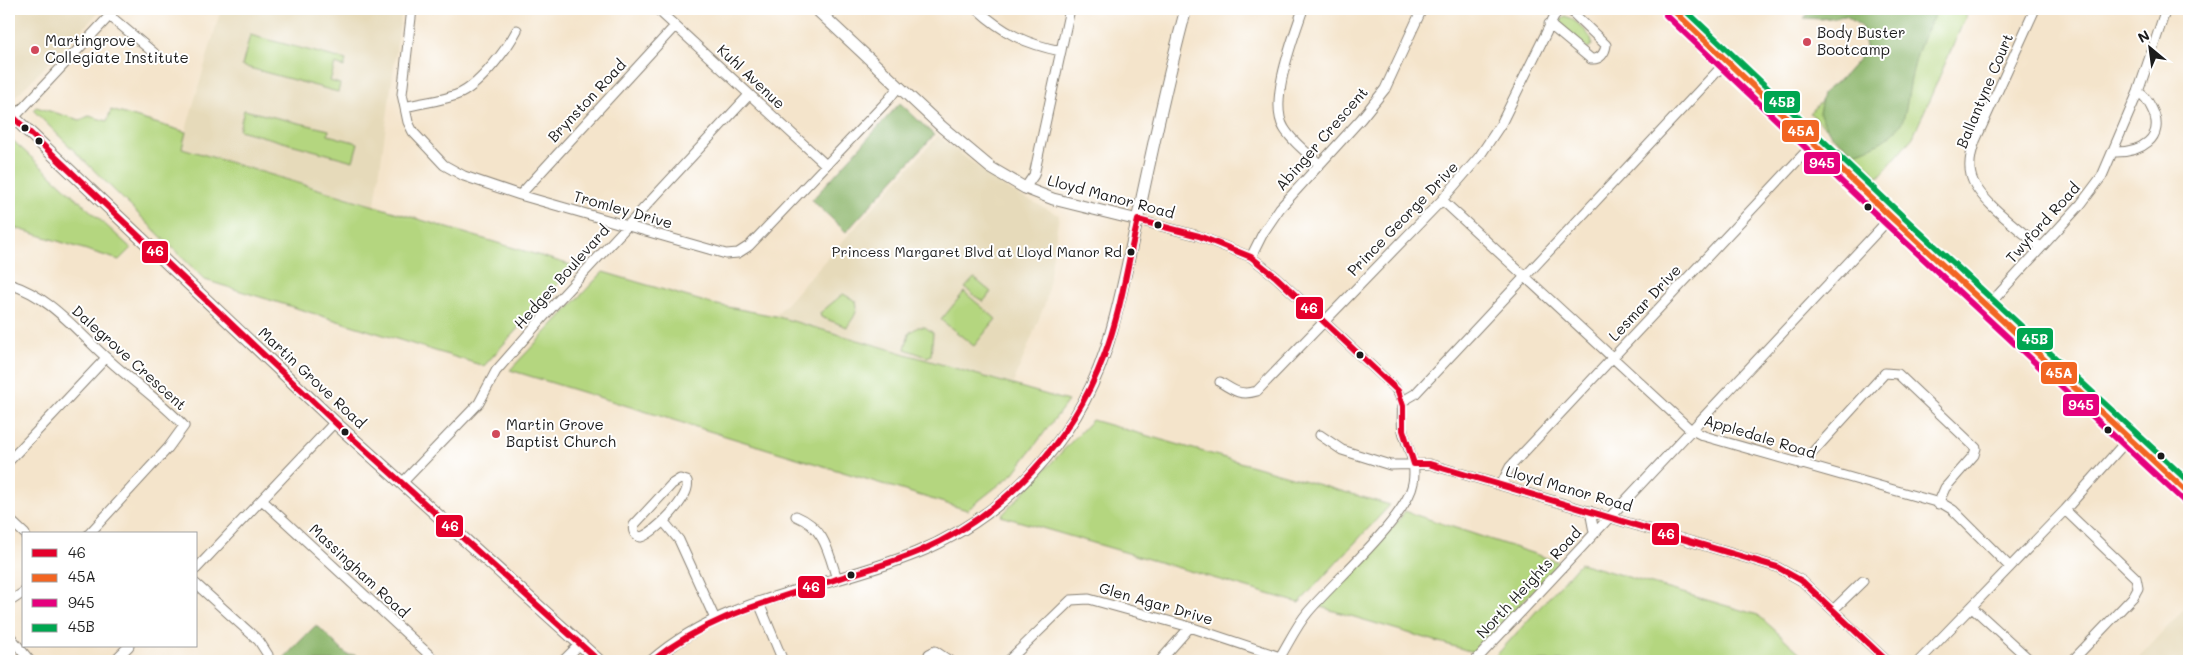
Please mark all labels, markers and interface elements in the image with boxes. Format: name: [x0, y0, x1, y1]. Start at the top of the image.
place label: Body Buster Bootcamp: [1817, 22, 1906, 59]
north arrow: [2126, 22, 2176, 72]
text: N: [2134, 25, 2153, 47]
place label: Martingrove Collegiate Institute: [45, 30, 189, 67]
street label: Ballantyne Court: [1951, 30, 2017, 151]
marker: Body Buster Bootcamp: [1801, 36, 1813, 48]
street label: Kuhl Avenue: [713, 40, 790, 113]
marker: Martingrove Collegiate Institute: [29, 44, 41, 56]
street label: Brynston Road: [543, 55, 630, 146]
street label: Abinger Crescent: [1271, 82, 1372, 194]
line badge: 45B: [1763, 90, 1801, 114]
text: 45B: [1769, 92, 1795, 111]
line badge: 45A: [1781, 119, 1820, 143]
text: 45A: [1788, 121, 1815, 140]
unlabelled marker: [20, 123, 30, 133]
unlabelled marker: [34, 136, 44, 146]
line badge: 945: [1803, 151, 1841, 175]
text: 945: [1809, 153, 1835, 172]
street label: Prince George Drive: [1342, 157, 1462, 280]
street label: Lloyd Manor Road: [1045, 169, 1177, 223]
street label: Twyford Road: [2001, 178, 2084, 267]
street label: Tromley Drive: [571, 185, 675, 233]
unlabelled marker: [1863, 202, 1873, 212]
street label: Hedges Boulevard: [509, 220, 613, 333]
unlabelled marker: [1153, 220, 1163, 230]
line badge: 46: [141, 240, 169, 264]
text: 46: [146, 241, 164, 260]
place label: Princess Margaret Blvd at Lloyd Manor Rd: [832, 242, 1122, 261]
marker: Princess Margaret Blvd at Lloyd Manor Rd: [1126, 247, 1136, 257]
street label: Lesmar Drive: [1604, 260, 1685, 345]
line badge: 46: [1295, 296, 1324, 320]
text: 46: [1300, 298, 1318, 317]
street label: Dalegrove Crescent: [68, 300, 191, 414]
street label: Martin Grove Road: [255, 322, 371, 432]
line badge: 45B: [2016, 327, 2054, 351]
text: 45B: [2022, 329, 2048, 348]
unlabelled marker: [1355, 350, 1365, 360]
line badge: 45A: [2040, 361, 2078, 385]
text: 45A: [2046, 363, 2073, 382]
line badge: 945: [2062, 393, 2100, 417]
text: 945: [2068, 395, 2094, 414]
street label: Appledale Road: [1702, 410, 1819, 463]
place label: Martin Grove Baptist Church: [506, 414, 616, 451]
unlabelled marker: [2103, 425, 2113, 435]
unlabelled marker: [340, 427, 350, 437]
marker: Martin Grove Baptist Church: [490, 428, 502, 440]
unlabelled marker: [2156, 451, 2166, 461]
street label: Lloyd Manor Road: [1504, 460, 1635, 516]
line badge: 46: [435, 514, 464, 538]
text: 46: [441, 516, 459, 535]
street label: Massingham Road: [306, 519, 414, 622]
street label: North Heights Road: [1471, 522, 1585, 642]
line badge: 46: [1651, 522, 1680, 546]
text: 46: [1657, 524, 1675, 543]
legend: [22, 532, 198, 648]
text: 46: [68, 542, 86, 562]
text: 45A: [68, 566, 96, 586]
unlabelled marker: [846, 570, 856, 580]
line badge: 46: [797, 575, 826, 599]
text: 46: [802, 577, 820, 596]
street label: Glen Agar Drive: [1097, 577, 1216, 629]
text: 945: [68, 592, 94, 612]
text: 45B: [68, 616, 95, 636]

